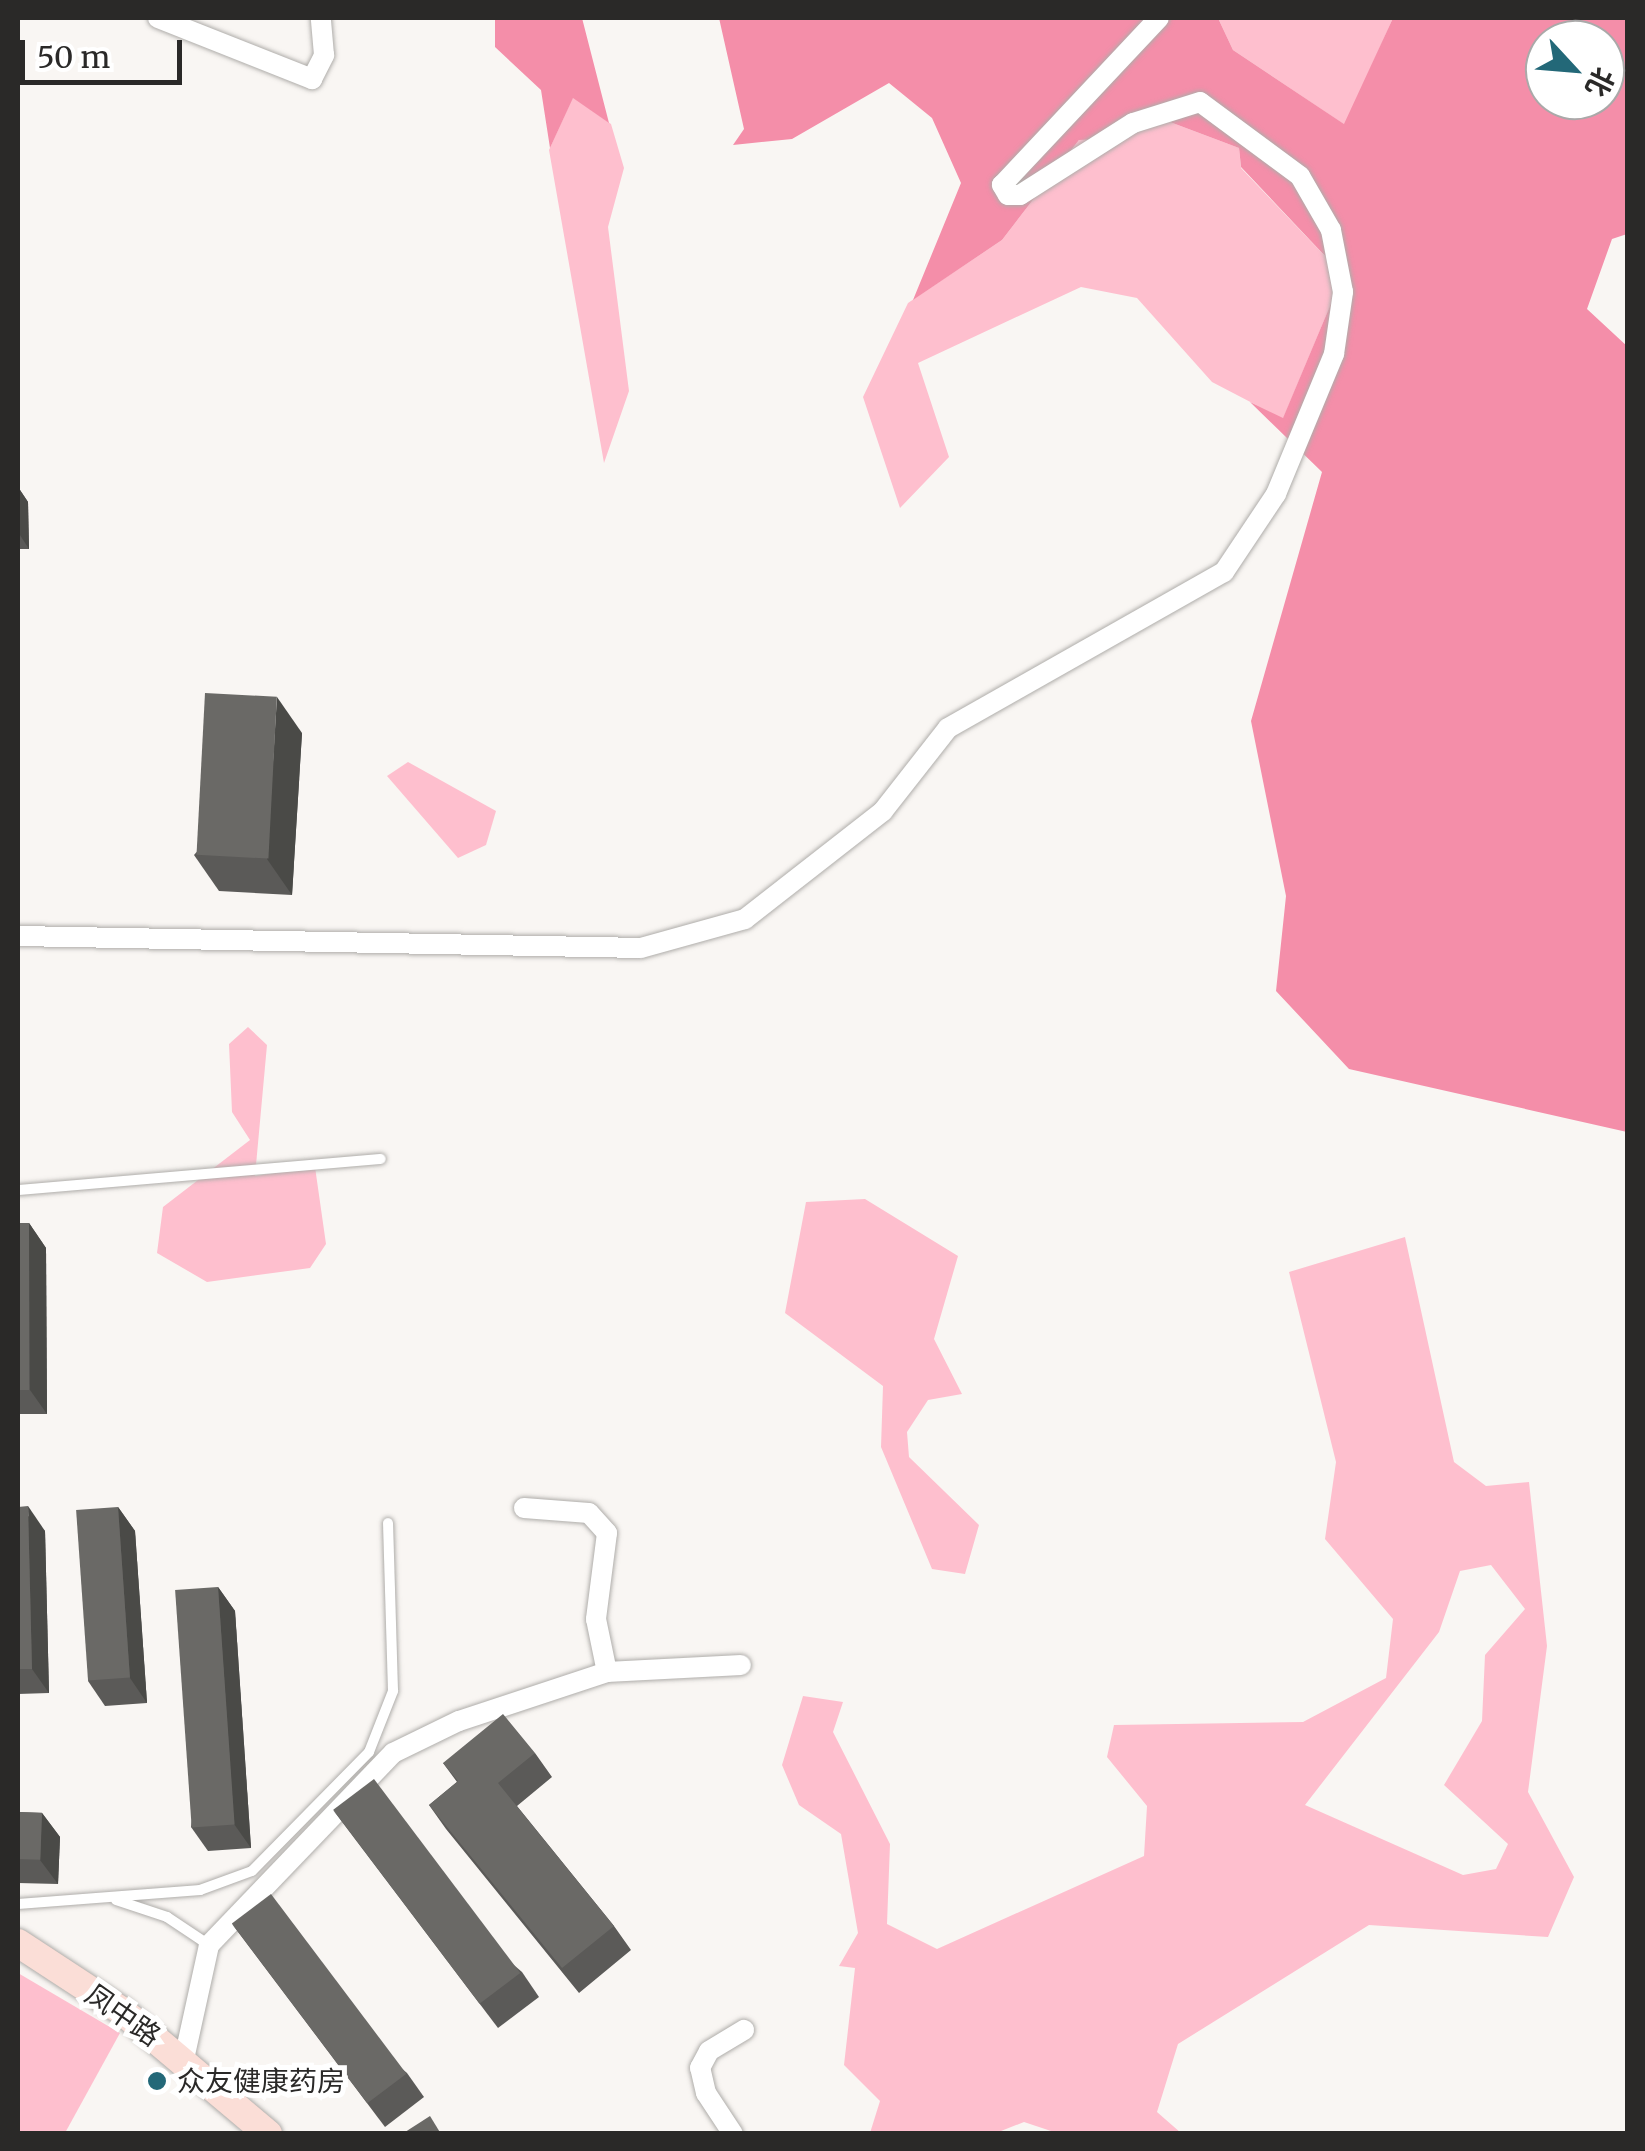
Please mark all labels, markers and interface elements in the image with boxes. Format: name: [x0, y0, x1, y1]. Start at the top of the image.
scale bar: [25, 20, 188, 82]
north arrow: [1525, 20, 1625, 120]
text: 50 m: [37, 38, 110, 76]
text: 北: [1578, 62, 1622, 103]
street label: 凤中路: [79, 1977, 167, 2053]
place label: 众友健康药房: [177, 2064, 345, 2098]
marker: 众友健康药房: [146, 2070, 168, 2092]

